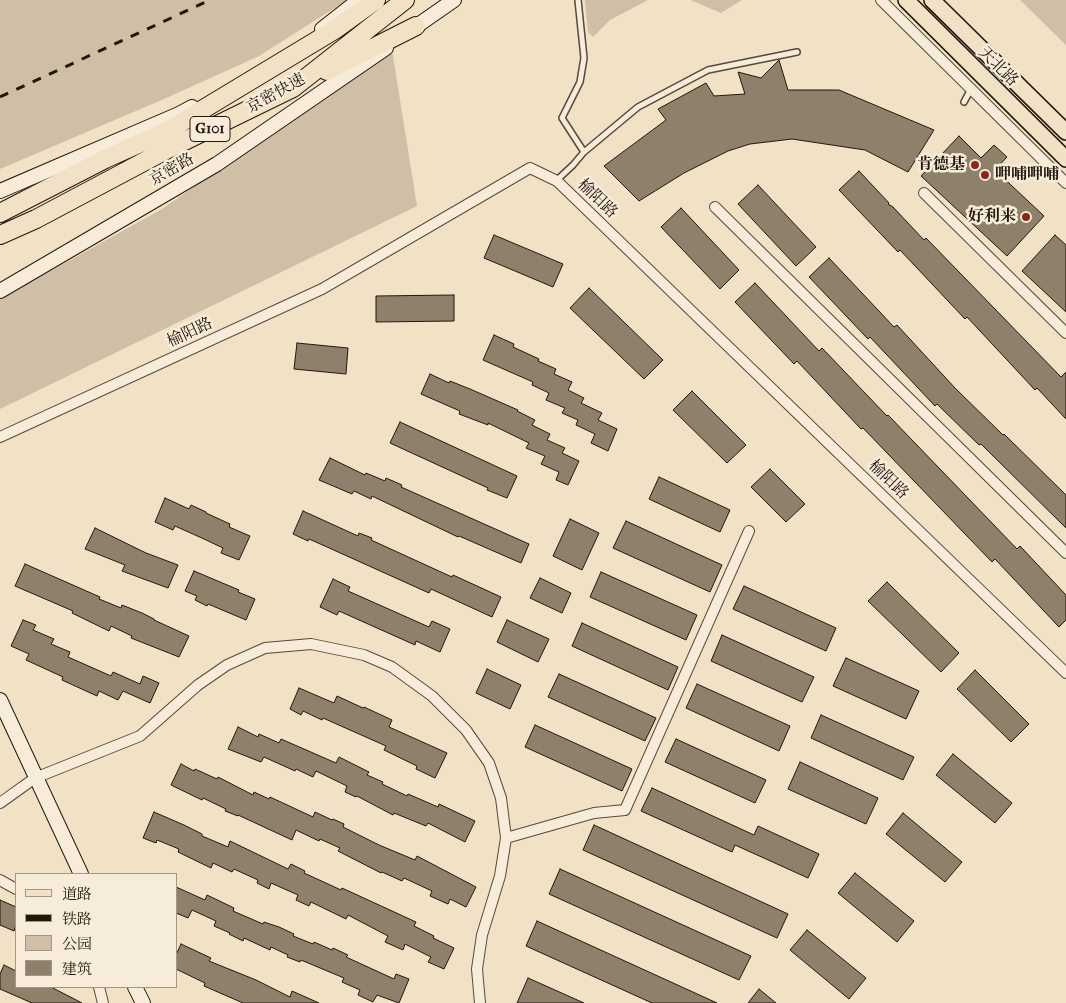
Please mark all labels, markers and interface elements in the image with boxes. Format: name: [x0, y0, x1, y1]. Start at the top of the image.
street label: 天北路: [974, 43, 1022, 91]
street label: 京密快速: [243, 70, 309, 118]
road number: G101: [190, 116, 230, 142]
street label: 京密路: [146, 150, 198, 190]
place label: 肯德基: [917, 155, 965, 175]
marker: 肯德基: [969, 159, 981, 171]
place label: 呷哺呷哺: [995, 165, 1059, 185]
marker: 呷哺呷哺: [979, 169, 991, 181]
street label: 榆阳路: [573, 175, 621, 223]
place label: 好利来: [968, 207, 1016, 227]
marker: 好利来: [1020, 211, 1032, 223]
street label: 榆阳路: [164, 314, 216, 352]
street label: 榆阳路: [864, 456, 912, 504]
legend: [15, 873, 178, 988]
text: 道路: [62, 885, 92, 903]
text: 铁路: [62, 910, 92, 928]
text: 公园: [62, 935, 92, 953]
text: 建筑: [62, 960, 92, 978]

